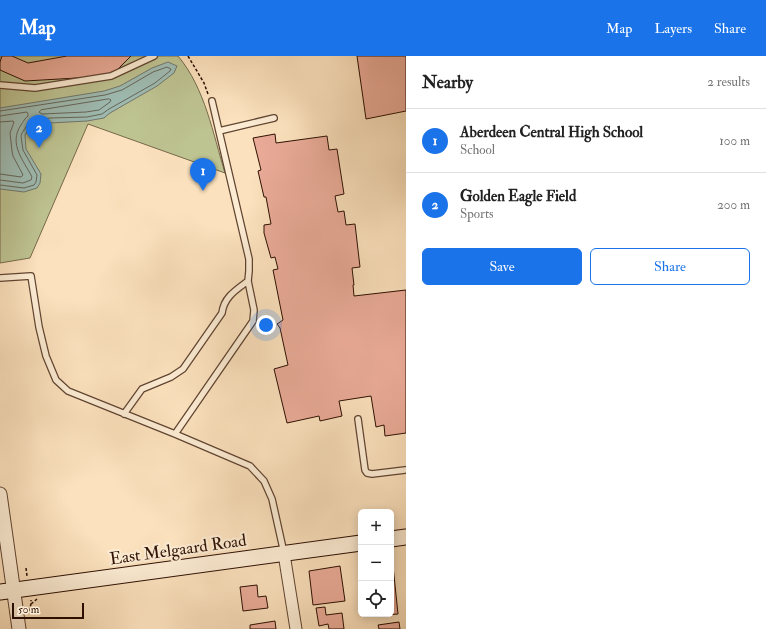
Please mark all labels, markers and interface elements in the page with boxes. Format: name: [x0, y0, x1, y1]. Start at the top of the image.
text: Map: [20, 16, 56, 40]
text: Map: [606, 20, 632, 37]
text: Layers: [654, 20, 692, 37]
text: Share: [714, 20, 746, 37]
text: Nearby: [422, 72, 473, 93]
text: 2 results: [707, 74, 750, 90]
pin: 2: [26, 115, 52, 148]
text: Aberdeen Central High School: [460, 123, 643, 142]
text: 1: [433, 133, 437, 149]
text: 100 m: [719, 133, 750, 149]
text: School: [460, 142, 495, 158]
pin: 1: [190, 158, 216, 191]
text: Golden Eagle Field: [460, 187, 576, 206]
text: 2: [432, 197, 438, 213]
text: 200 m: [717, 197, 750, 213]
text: Sports: [460, 206, 494, 222]
button: Save: [422, 248, 582, 285]
button: Share: [590, 248, 750, 285]
your location: [256, 315, 276, 335]
map controls: [358, 509, 394, 617]
button: +: [358, 509, 394, 545]
street label: East Melgaard Road: [108, 529, 248, 569]
button: −: [358, 545, 394, 581]
button: locate: [358, 581, 394, 617]
scale bar: [12, 601, 84, 620]
text: 50 m: [18, 603, 39, 616]

